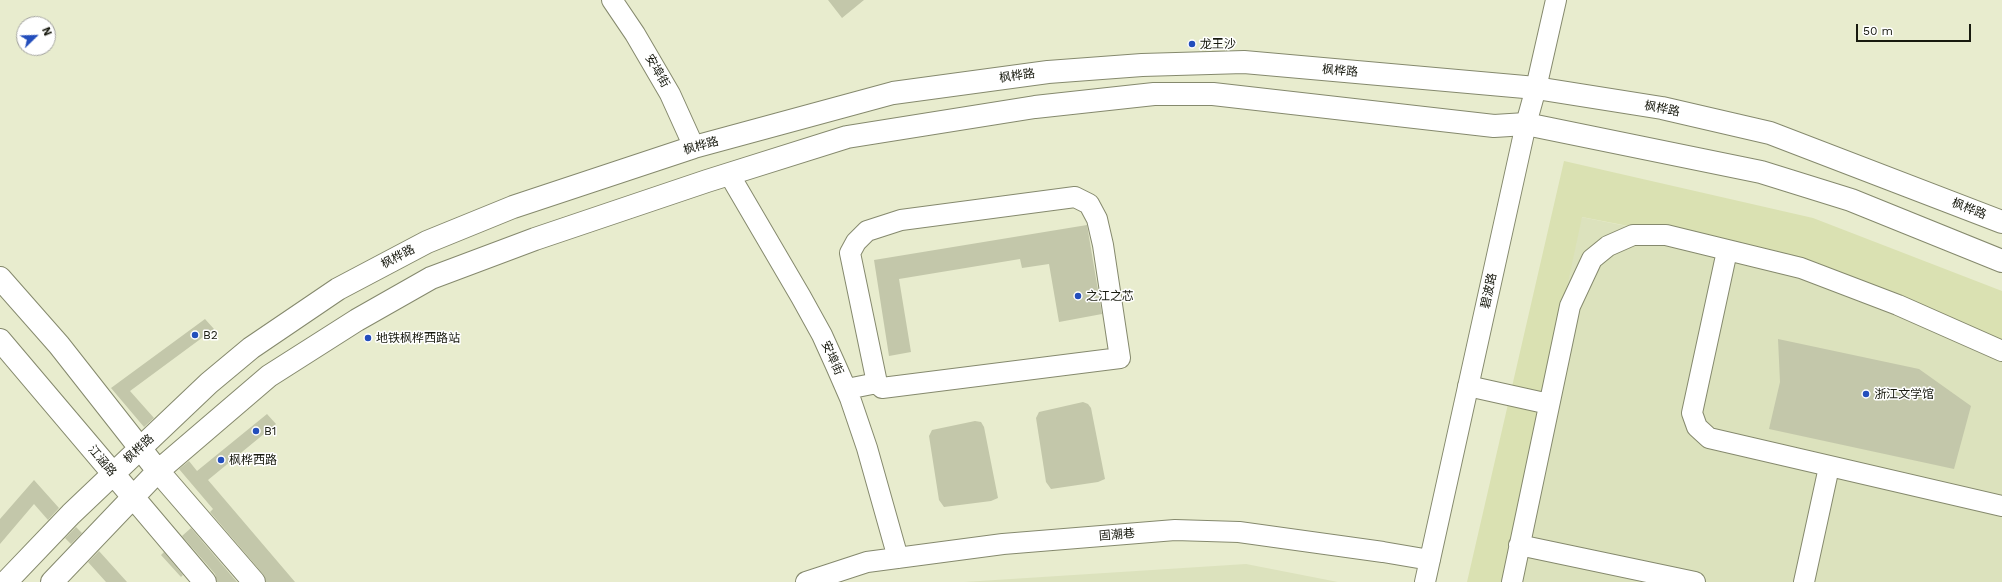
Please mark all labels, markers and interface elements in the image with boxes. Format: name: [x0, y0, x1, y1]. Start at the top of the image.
north arrow: [16, 16, 56, 56]
scale bar: [1858, 16, 1973, 42]
text: 50 m: [1863, 24, 1893, 38]
text: N: [39, 25, 54, 38]
place label: 龙王沙: [1200, 37, 1236, 51]
marker: 龙王沙: [1187, 39, 1197, 49]
street label: 安埠街: [642, 52, 672, 90]
street label: 枫桦路: [1321, 62, 1359, 80]
street label: 枫桦路: [998, 66, 1036, 86]
street label: 枫桦路: [1643, 98, 1681, 120]
street label: 枫桦路: [682, 134, 720, 158]
street label: 枫桦路: [1950, 196, 1988, 222]
street label: 枫桦路: [379, 242, 417, 272]
street label: 碧波路: [1478, 272, 1500, 310]
place label: 之江之芯: [1086, 289, 1134, 303]
marker: 之江之芯: [1073, 291, 1083, 301]
place label: B2: [203, 328, 218, 342]
marker: B2: [190, 330, 200, 340]
place label: 地铁枫桦西路站: [376, 331, 460, 345]
marker: 地铁枫桦西路站: [363, 333, 373, 343]
street label: 安埠街: [818, 339, 846, 377]
place label: 浙江文学馆: [1874, 387, 1934, 401]
marker: 浙江文学馆: [1861, 389, 1871, 399]
place label: B1: [264, 424, 277, 438]
marker: B1: [251, 426, 261, 436]
street label: 枫桦路: [121, 431, 157, 467]
street label: 江涵路: [85, 443, 119, 479]
place label: 枫桦西路: [229, 453, 277, 467]
marker: 枫桦西路: [216, 455, 226, 465]
street label: 固潮巷: [1098, 526, 1136, 544]

